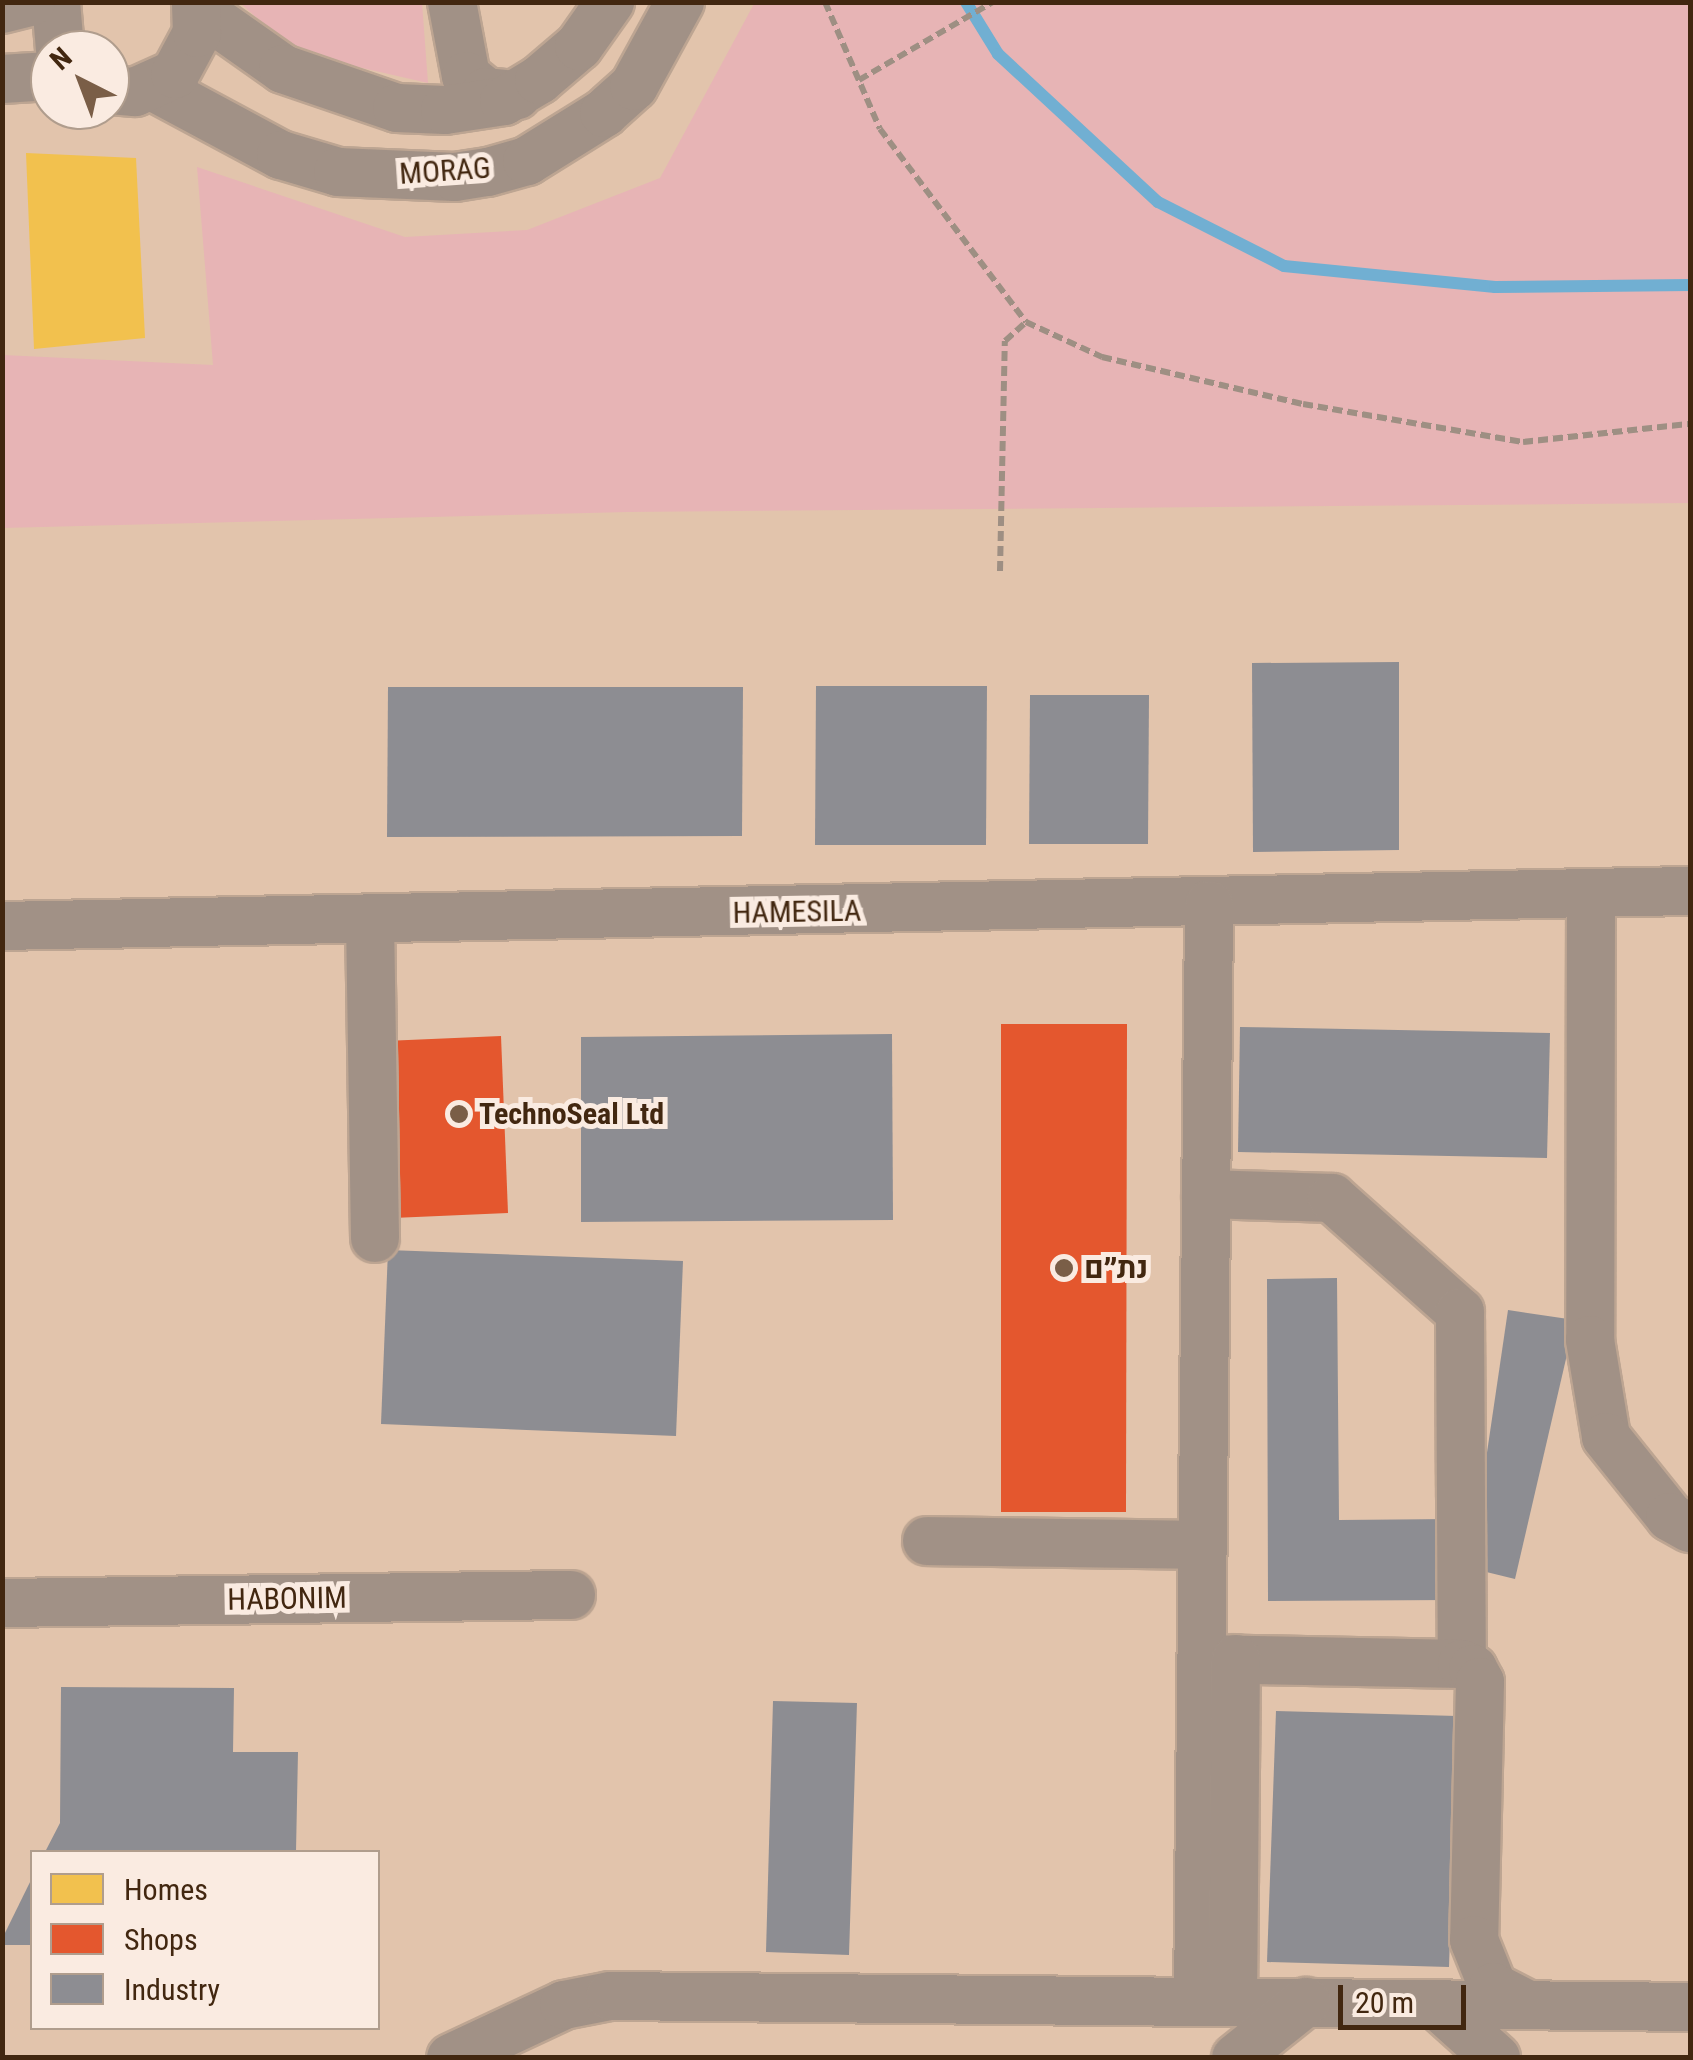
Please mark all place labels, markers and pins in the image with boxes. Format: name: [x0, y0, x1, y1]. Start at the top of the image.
place label: TechnoSeal Ltd: [479, 1096, 664, 1132]
marker: TechnoSeal Ltd: [448, 1103, 470, 1125]
place label: נת״ם: [1084, 1250, 1148, 1286]
marker: נת״ם: [1053, 1257, 1075, 1279]

